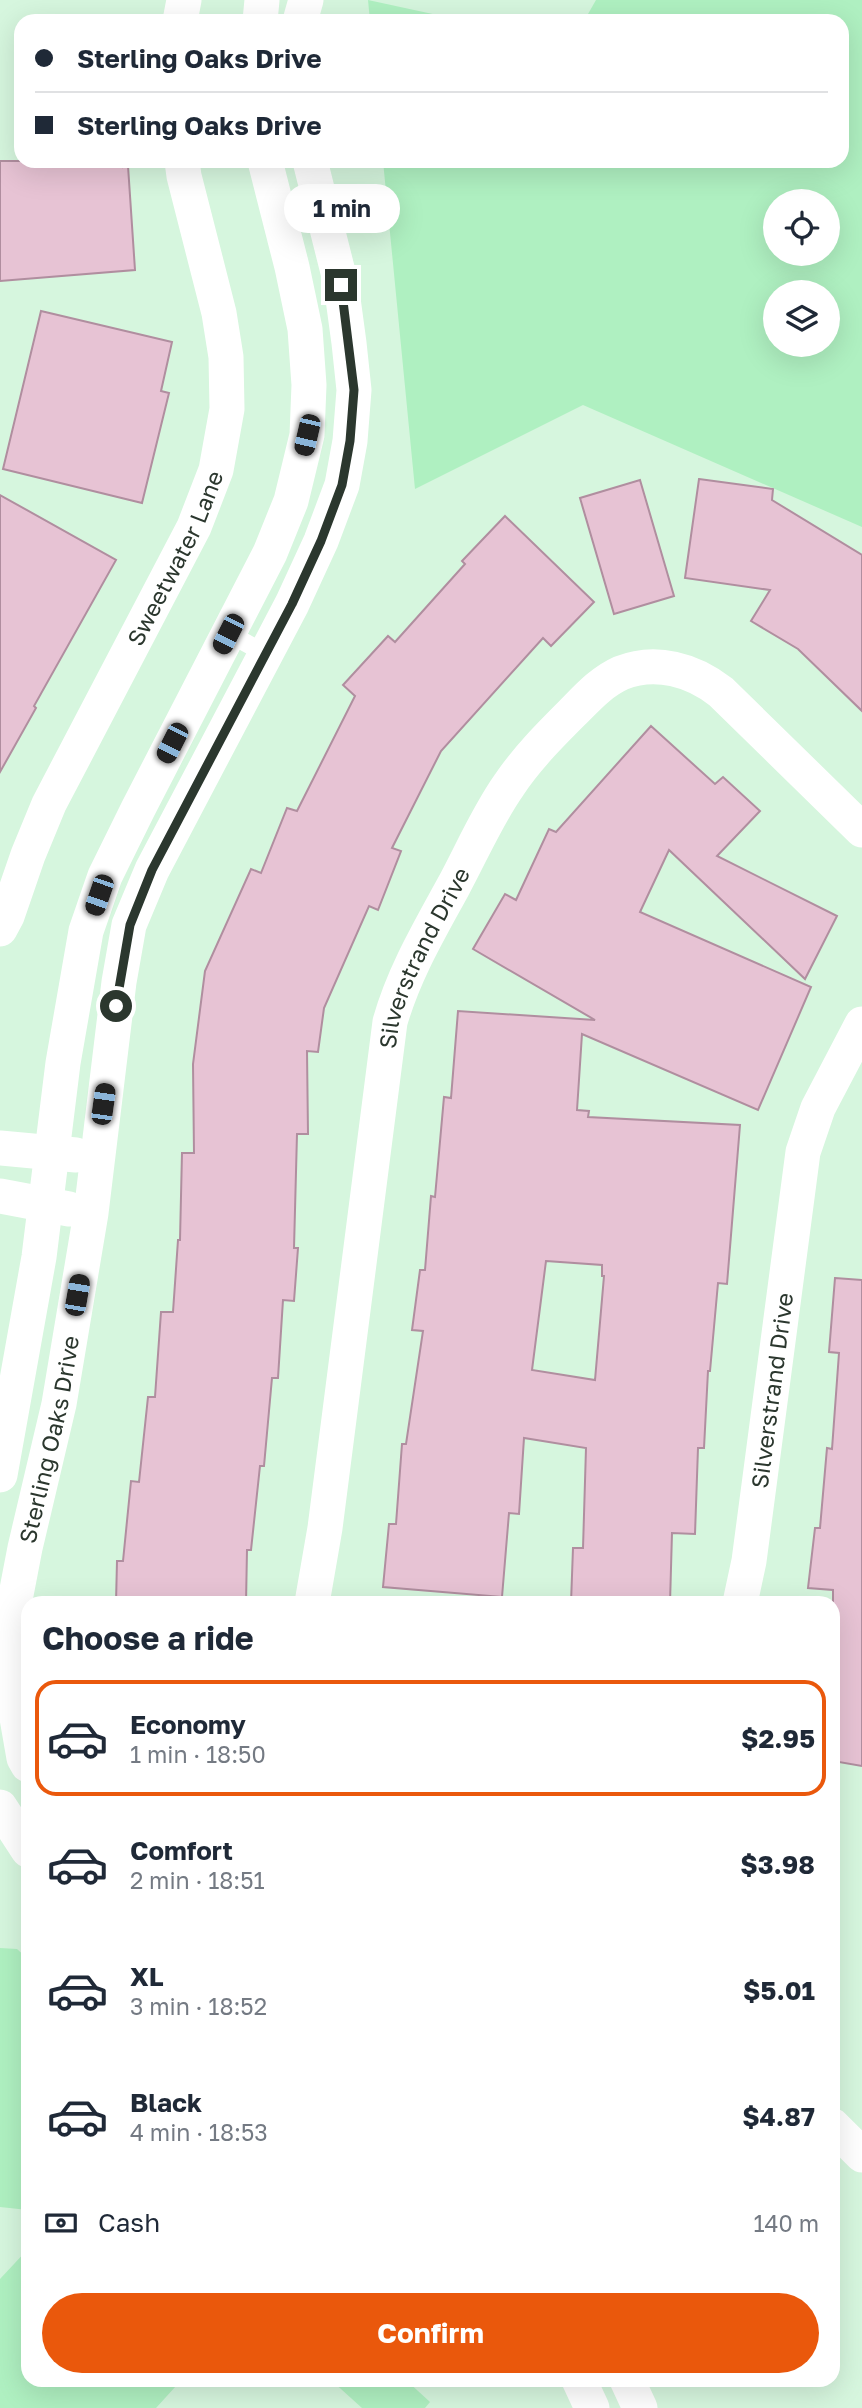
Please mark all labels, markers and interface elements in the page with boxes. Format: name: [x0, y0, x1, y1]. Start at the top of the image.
text: Sterling Oaks Drive: [77, 43, 321, 74]
text: Sterling Oaks Drive: [77, 110, 321, 141]
callout: 1 min: [283, 184, 399, 232]
map controls: [763, 189, 840, 357]
button: locate: [763, 189, 840, 266]
text: 1 min: [313, 194, 371, 222]
route end: [325, 269, 357, 301]
button: layers: [763, 280, 840, 357]
car: [293, 412, 322, 458]
street label: Sweetwater Lane: [121, 466, 228, 650]
car: [210, 611, 247, 657]
car: [154, 720, 191, 766]
street label: Silverstrand Drive: [373, 862, 475, 1050]
car: [83, 872, 116, 918]
route start: [100, 990, 132, 1022]
car: [90, 1082, 117, 1126]
car: [64, 1272, 91, 1318]
street label: Silverstrand Drive: [745, 1291, 798, 1490]
street label: Sterling Oaks Drive: [13, 1334, 84, 1546]
text: Choose a ride: [42, 1619, 254, 1657]
icon: car: [46, 1707, 109, 1770]
text: Economy: [130, 1709, 246, 1740]
text: $2.95: [741, 1723, 815, 1754]
text: 1 min · 18:50: [130, 1740, 266, 1768]
icon: car: [46, 1833, 109, 1896]
text: Comfort: [130, 1835, 233, 1866]
text: $3.98: [740, 1849, 815, 1880]
text: 2 min · 18:51: [130, 1866, 265, 1894]
icon: car: [46, 1959, 109, 2022]
text: XL: [130, 1961, 164, 1992]
text: $5.01: [743, 1975, 815, 2006]
text: 3 min · 18:52: [130, 1992, 267, 2020]
icon: car: [46, 2085, 109, 2148]
text: Black: [130, 2087, 202, 2118]
text: $4.87: [742, 2101, 815, 2132]
text: 4 min · 18:53: [130, 2118, 268, 2146]
icon: cash: [42, 2204, 80, 2242]
text: Cash: [98, 2207, 160, 2238]
text: 140 m: [753, 2209, 819, 2237]
button: Confirm: [42, 2293, 819, 2373]

